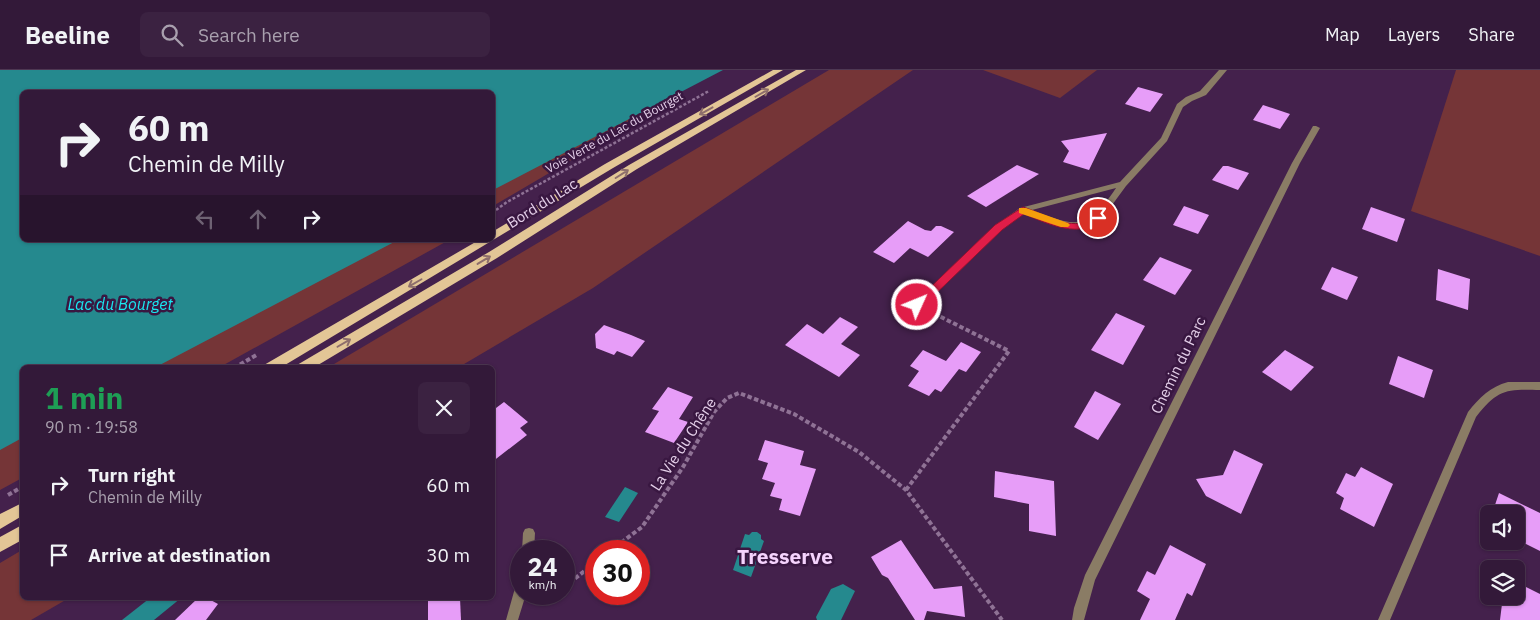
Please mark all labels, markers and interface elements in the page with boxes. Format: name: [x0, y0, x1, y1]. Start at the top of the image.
search box: [140, 12, 490, 57]
text: Beeline: [25, 19, 110, 51]
icon: search: [158, 21, 186, 49]
text: Search here: [198, 23, 300, 47]
text: Map: [1325, 23, 1360, 46]
text: Layers: [1388, 23, 1440, 46]
text: Share: [1468, 23, 1515, 46]
one-way arrow: [755, 87, 769, 97]
street label: Voie Verte du Lac du Bourget: [543, 88, 685, 176]
text: 60 m: [128, 105, 210, 151]
one-way arrow: [698, 106, 713, 116]
icon: right: [45, 110, 110, 175]
text: Chemin de Milly: [128, 149, 285, 178]
one-way arrow: [614, 169, 628, 179]
street label: Bord du Lac: [503, 174, 581, 232]
pin: [1077, 197, 1119, 239]
icon: arrive: [1084, 204, 1112, 232]
icon: left: [191, 205, 219, 233]
icon: ahead: [244, 205, 272, 233]
icon: right: [297, 205, 325, 233]
one-way arrow: [477, 255, 491, 265]
one-way arrow: [409, 278, 423, 288]
position arrow: [890, 278, 942, 330]
water label: Lac du Bourget: [67, 294, 173, 314]
street label: Chemin du Parc: [1146, 313, 1210, 417]
one-way arrow: [337, 337, 351, 347]
text: 1 min: [45, 378, 123, 417]
button: close: [418, 382, 470, 434]
street label: La Vie du Chêne: [646, 394, 720, 494]
text: 90 m · 19:58: [45, 417, 138, 437]
text: Turn right: [88, 463, 175, 487]
icon: right: [45, 471, 73, 499]
text: 60 m: [426, 473, 470, 497]
text: Chemin de Milly: [88, 487, 202, 507]
map controls: [1480, 505, 1525, 605]
button: sound: [1480, 505, 1525, 550]
speed limit sign: 30: [585, 540, 650, 605]
icon: arrive: [45, 541, 73, 569]
district label: Tresserve: [737, 542, 833, 570]
text: Arrive at destination: [88, 543, 271, 567]
text: 30 m: [426, 543, 470, 567]
text: 24: [527, 550, 558, 583]
button: layers: [1480, 560, 1525, 605]
text: km/h: [528, 577, 557, 592]

